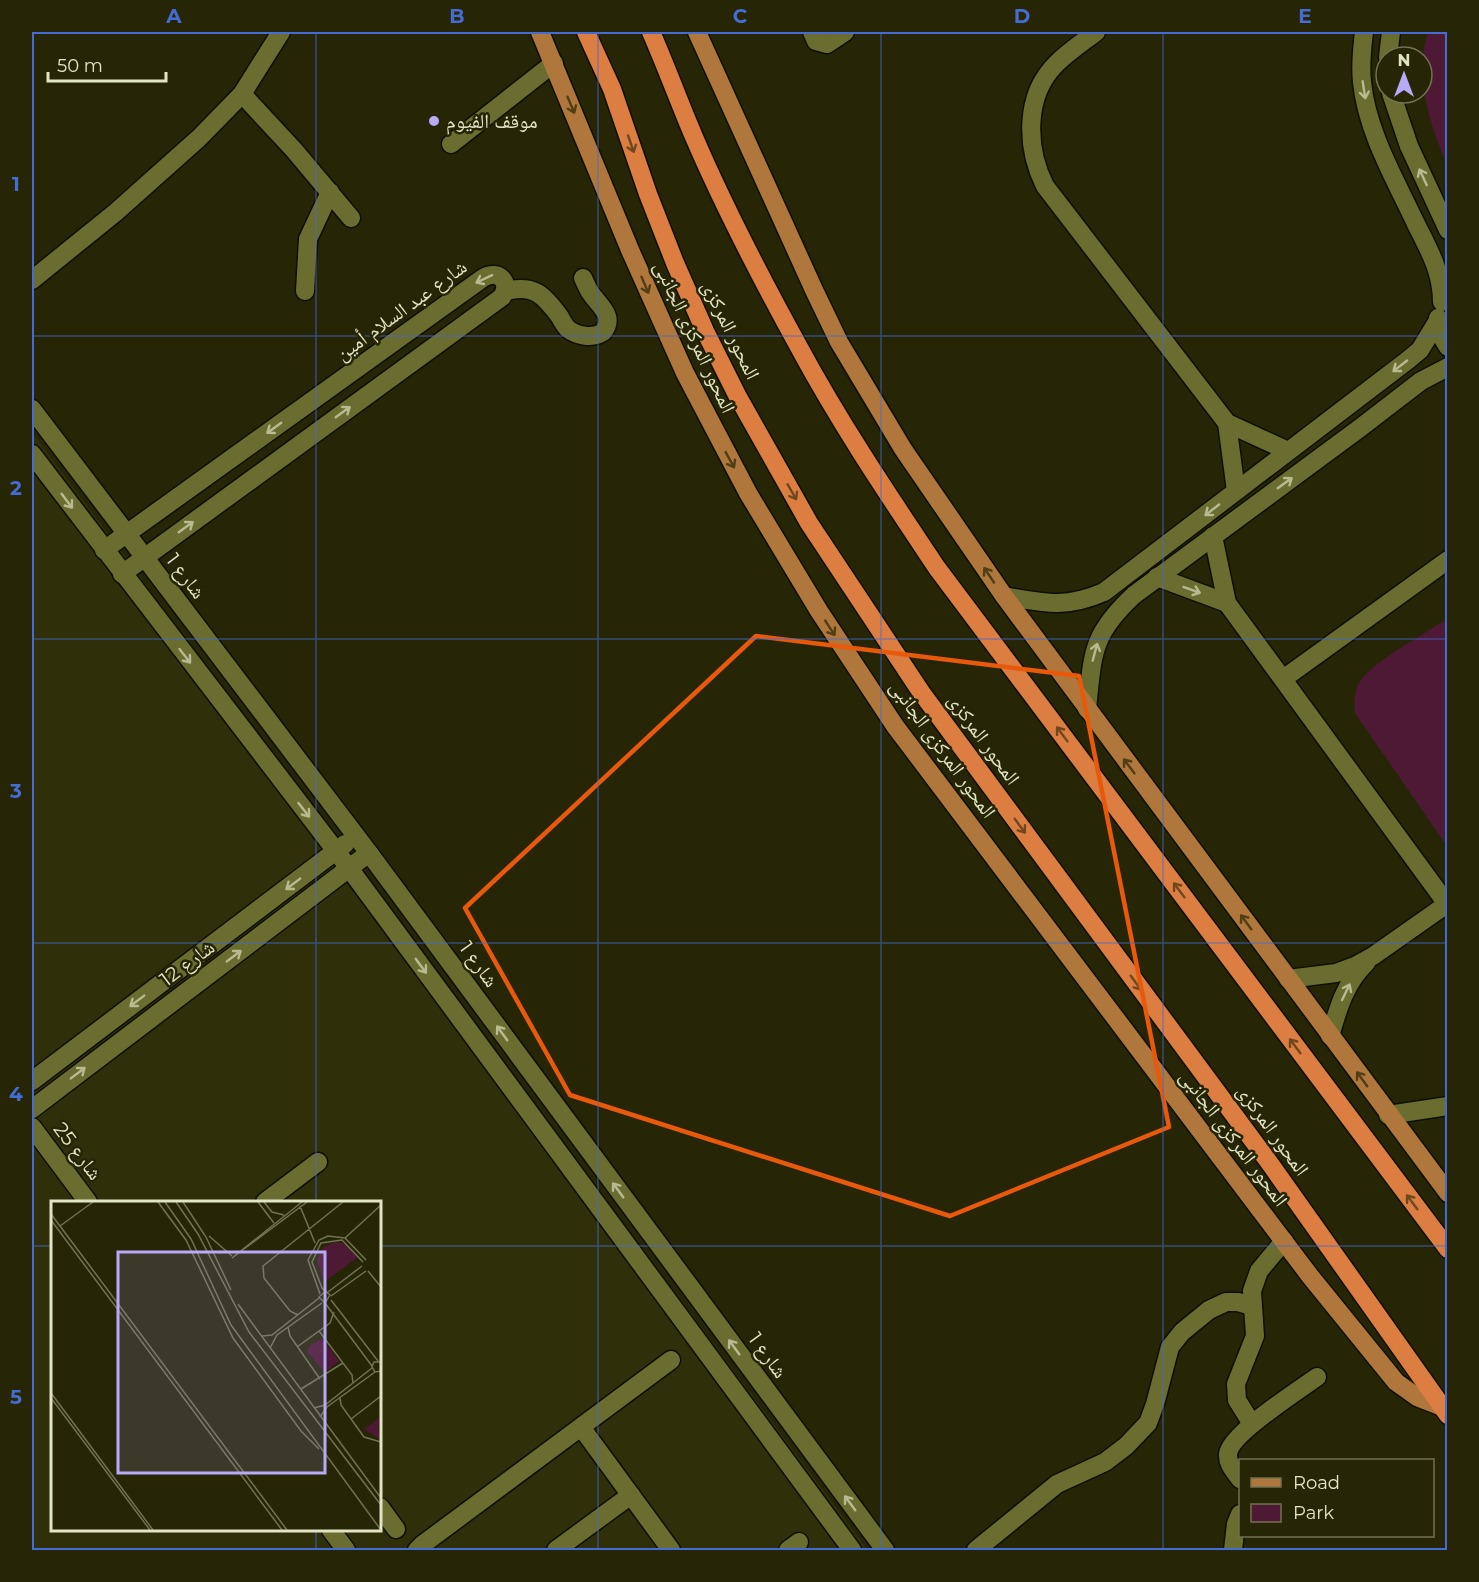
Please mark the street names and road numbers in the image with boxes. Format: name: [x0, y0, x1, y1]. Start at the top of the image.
street label: شارع عبد السلام أمين: [331, 254, 472, 367]
street label: المحور المركزى الجانبى: [649, 257, 741, 417]
street label: المحور المركزى: [697, 277, 765, 383]
street label: شارع 1: [160, 549, 211, 604]
street label: المحور المركزى الجانبى: [885, 675, 1001, 823]
street label: المحور المركزى: [943, 689, 1025, 789]
street label: شارع 12: [155, 935, 220, 992]
street label: شارع 1: [454, 937, 504, 992]
street label: المحور المركزى الجانبى: [1175, 1065, 1293, 1211]
street label: المحور المركزى: [1232, 1080, 1314, 1180]
street label: شارع 25: [48, 1117, 107, 1185]
street label: شارع 1: [743, 1328, 793, 1383]

